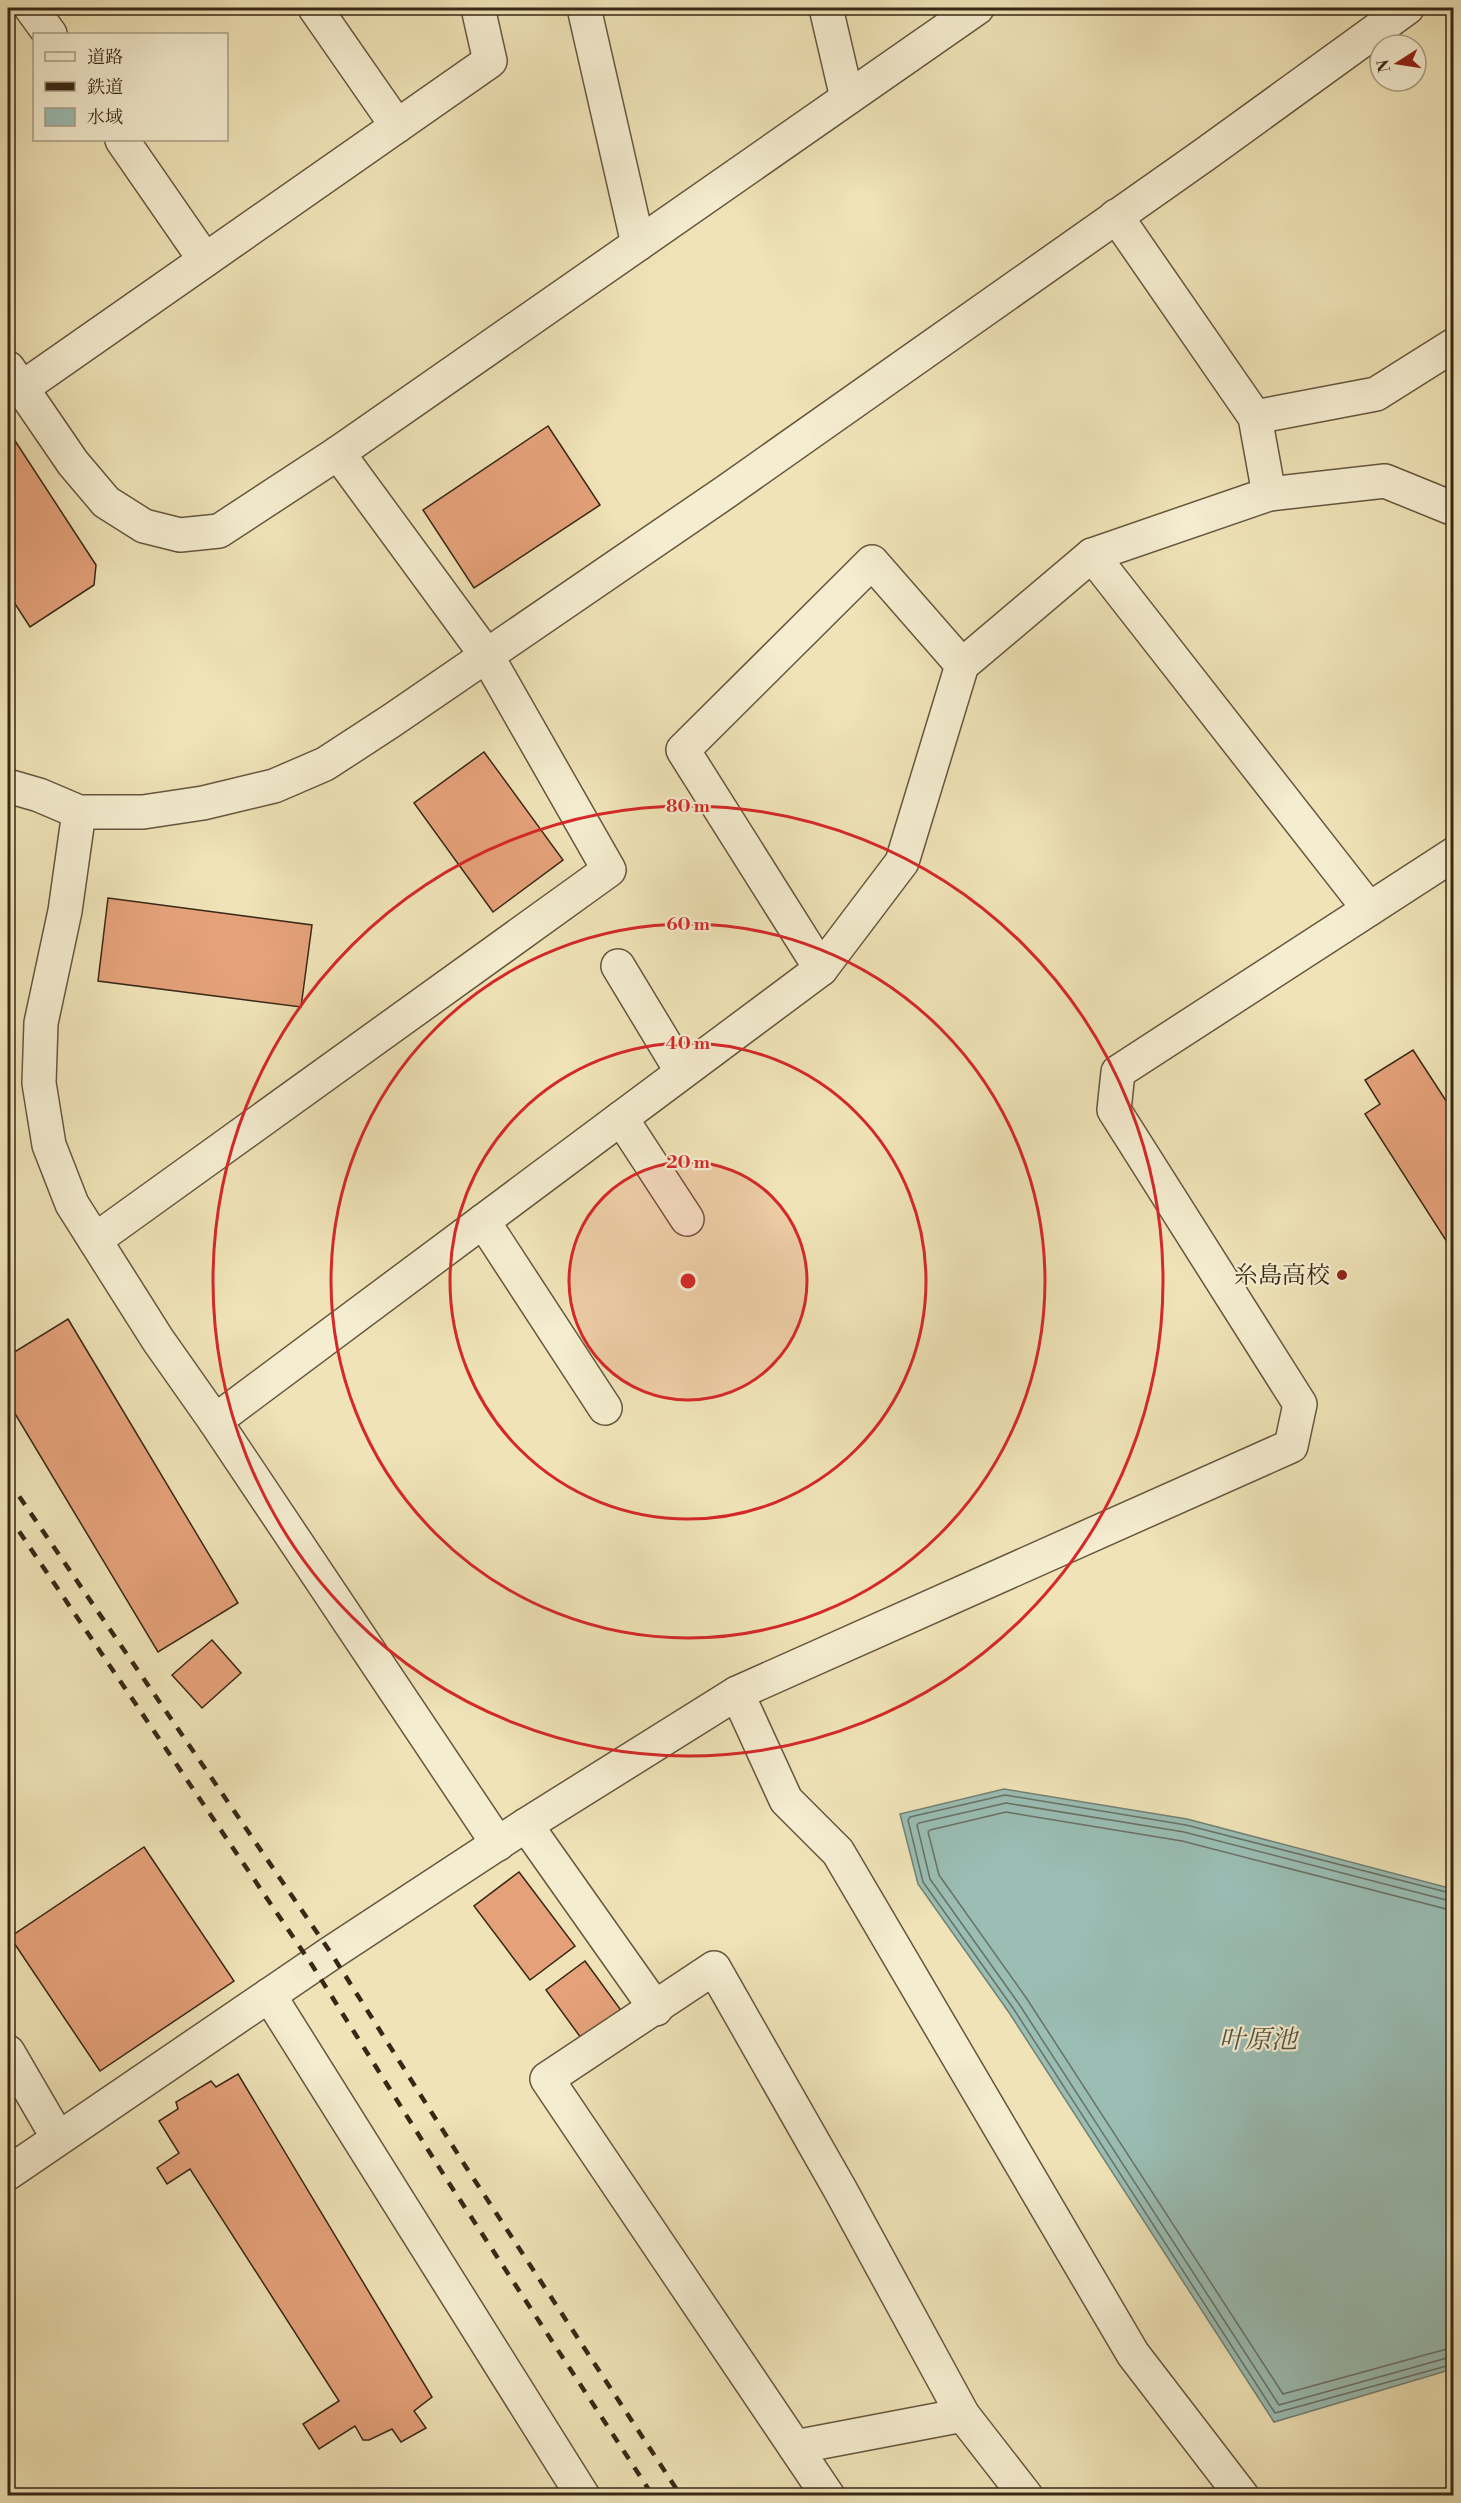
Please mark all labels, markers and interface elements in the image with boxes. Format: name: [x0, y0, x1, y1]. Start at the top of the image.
legend: [33, 33, 228, 141]
north arrow: [1368, 33, 1428, 93]
text: 道路: [87, 46, 123, 69]
text: N: [1373, 57, 1395, 74]
text: 鉄道: [87, 76, 123, 99]
text: 水域: [87, 106, 123, 129]
text: 80 m: [666, 795, 711, 818]
text: 60 m: [666, 913, 710, 936]
text: 40 m: [666, 1032, 711, 1055]
text: 20 m: [666, 1151, 710, 1174]
place label: 糸島高校: [1234, 1261, 1330, 1291]
marker: 糸島高校: [1335, 1268, 1349, 1282]
centre of rings: [678, 1271, 698, 1291]
water label: 叶原池: [1219, 2024, 1300, 2056]

